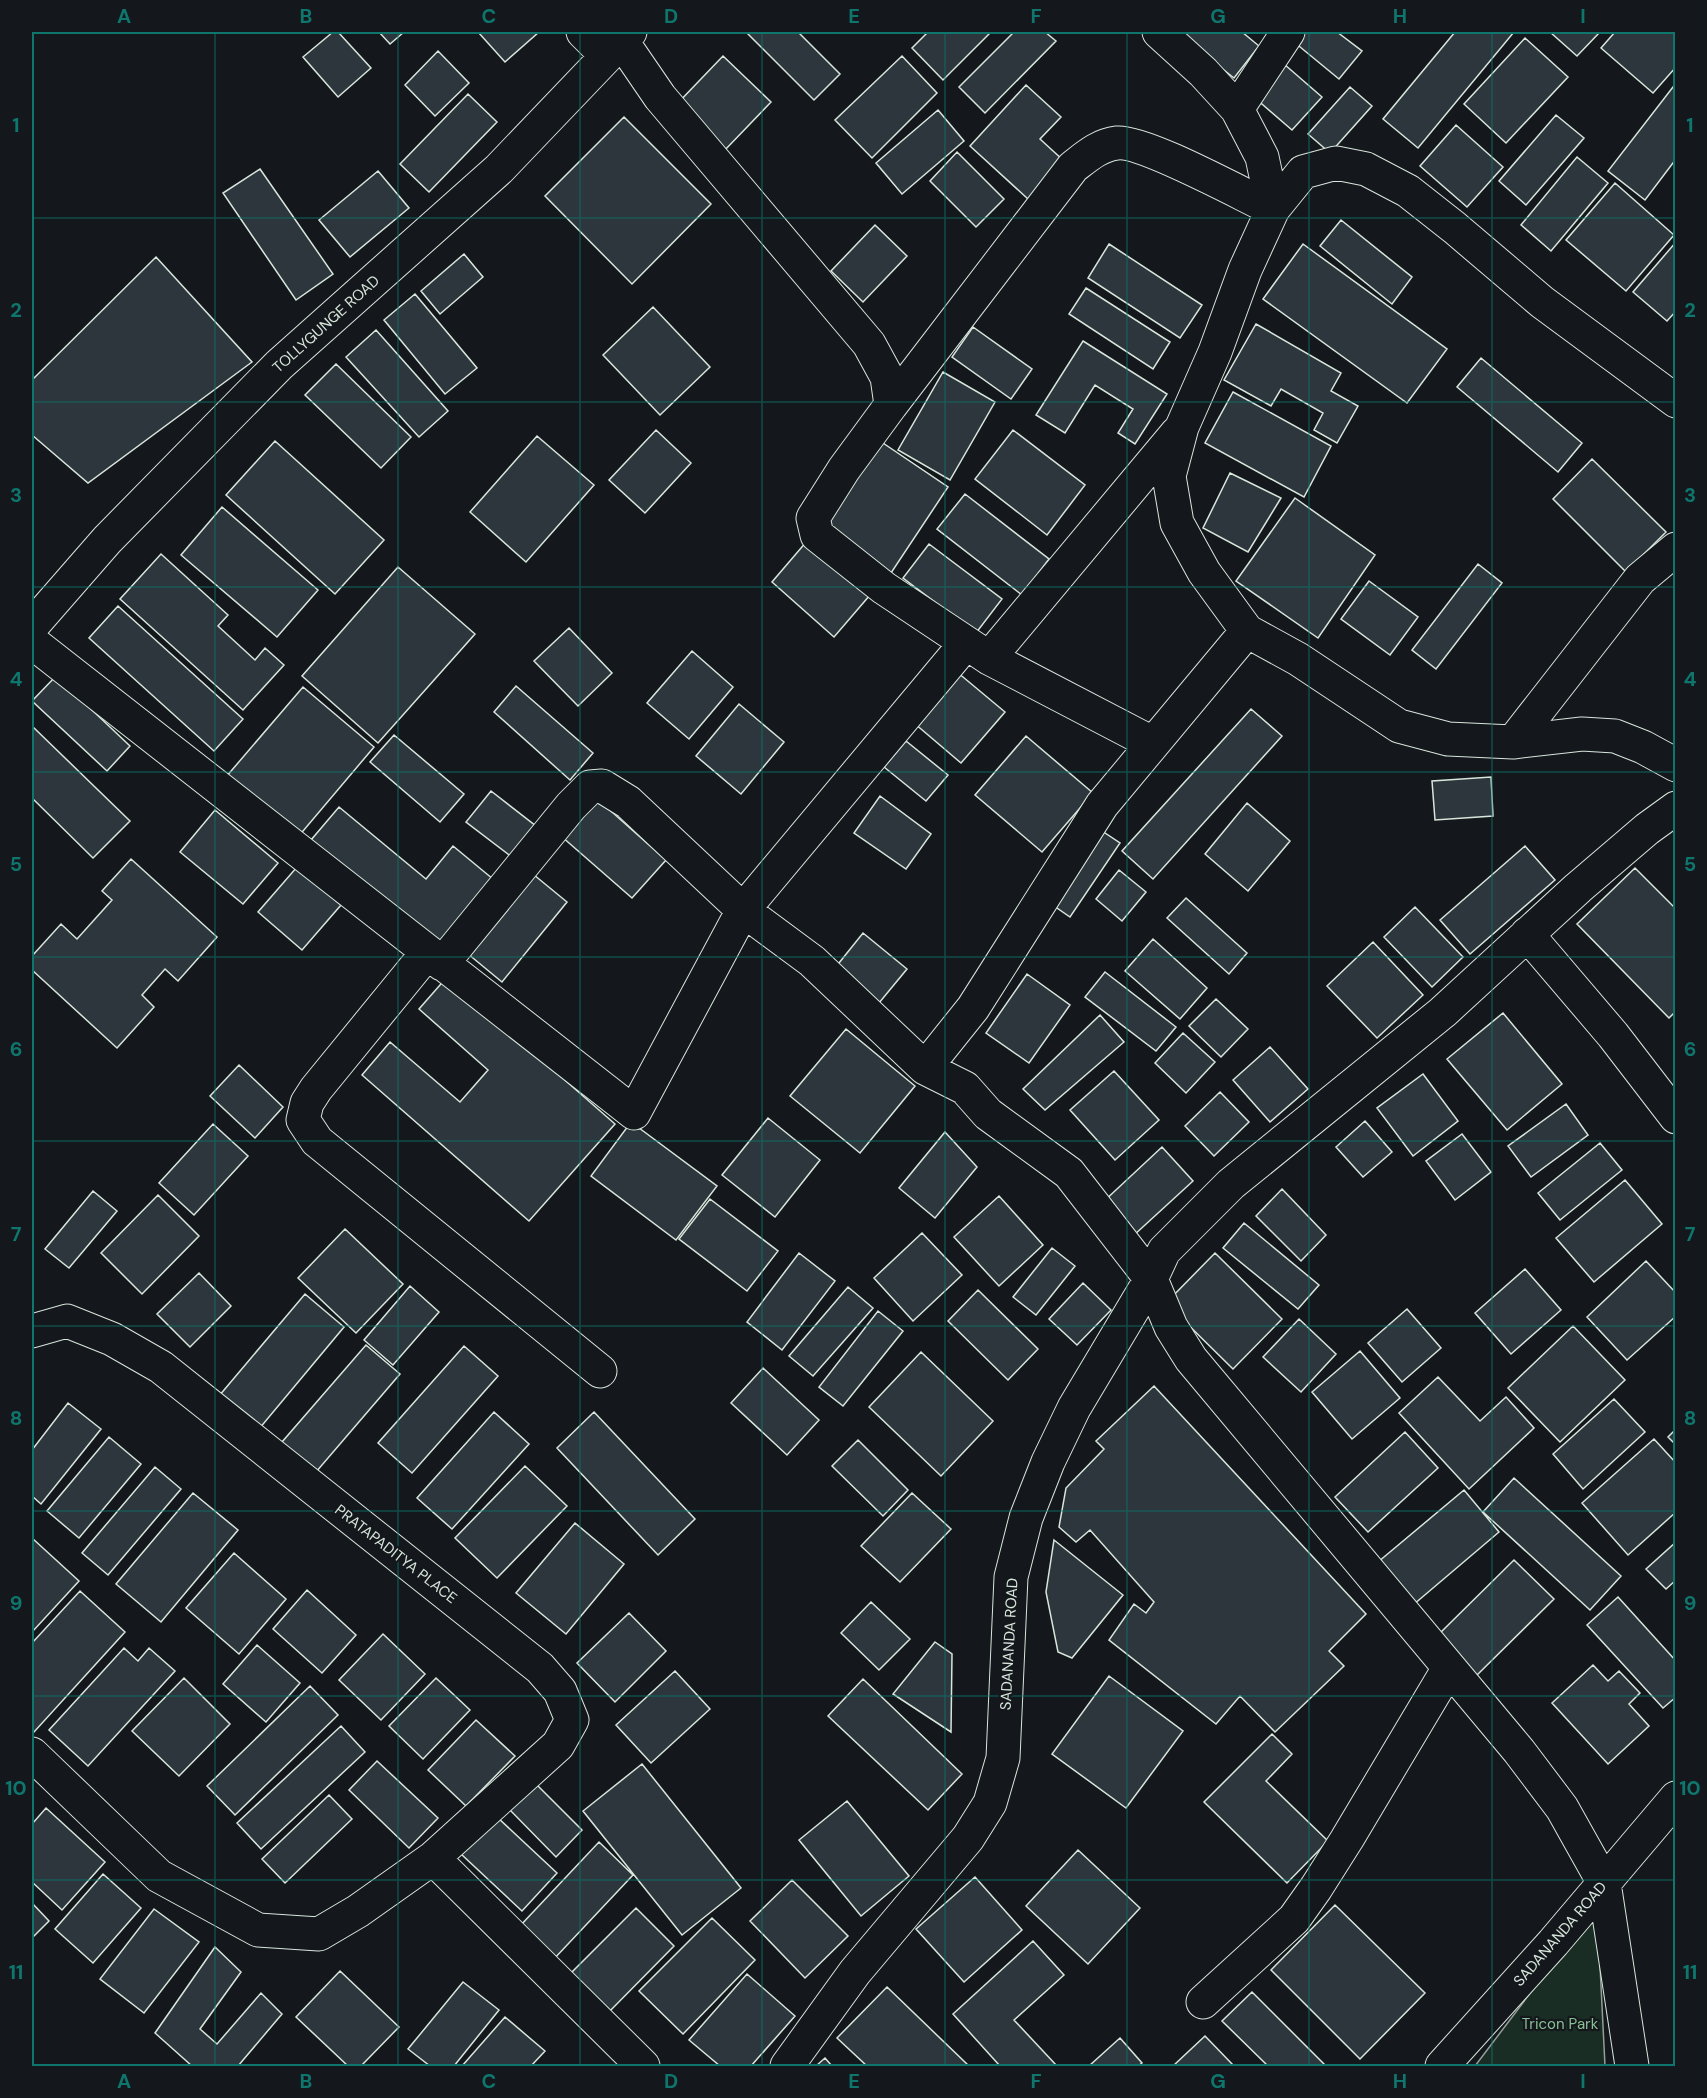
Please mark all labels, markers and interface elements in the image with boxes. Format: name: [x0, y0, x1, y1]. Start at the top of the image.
text: A: [117, 3, 131, 29]
text: B: [300, 3, 312, 29]
text: C: [482, 3, 496, 29]
text: D: [664, 3, 678, 29]
text: E: [848, 3, 860, 29]
text: F: [1030, 3, 1042, 29]
text: G: [1210, 3, 1226, 29]
text: H: [1393, 3, 1407, 29]
text: I: [1580, 3, 1586, 29]
text: 1: [12, 112, 20, 138]
text: 1: [1686, 112, 1694, 138]
street label: TOLLYGUNGE ROAD: [268, 271, 384, 377]
text: 2: [10, 297, 22, 323]
text: 2: [1684, 297, 1696, 323]
text: 3: [10, 482, 22, 508]
text: 3: [1684, 482, 1696, 508]
text: 4: [10, 666, 23, 692]
text: 4: [1684, 666, 1697, 692]
text: 5: [10, 851, 22, 877]
text: 5: [1684, 851, 1696, 877]
text: 6: [10, 1036, 22, 1062]
text: 6: [1684, 1036, 1696, 1062]
text: 7: [11, 1221, 22, 1247]
text: 7: [1685, 1221, 1696, 1247]
text: 8: [10, 1405, 22, 1431]
text: 8: [1684, 1405, 1696, 1431]
street label: PRATAPADITYA PLACE: [331, 1500, 461, 1608]
street label: SADANANDA ROAD: [996, 1577, 1022, 1711]
text: 9: [10, 1590, 22, 1616]
text: 9: [1684, 1590, 1696, 1616]
text: 10: [5, 1775, 27, 1801]
text: 10: [1679, 1775, 1701, 1801]
street label: SADANANDA ROAD: [1509, 1877, 1611, 1991]
text: 11: [9, 1959, 23, 1985]
text: 11: [1683, 1959, 1697, 1985]
park label: Tricon Park: [1522, 2014, 1599, 2034]
text: A: [117, 2068, 131, 2094]
text: B: [300, 2068, 312, 2094]
text: C: [482, 2068, 496, 2094]
text: D: [664, 2068, 678, 2094]
text: E: [848, 2068, 860, 2094]
text: F: [1030, 2068, 1042, 2094]
text: G: [1210, 2068, 1226, 2094]
text: H: [1393, 2068, 1407, 2094]
text: I: [1580, 2068, 1586, 2094]

